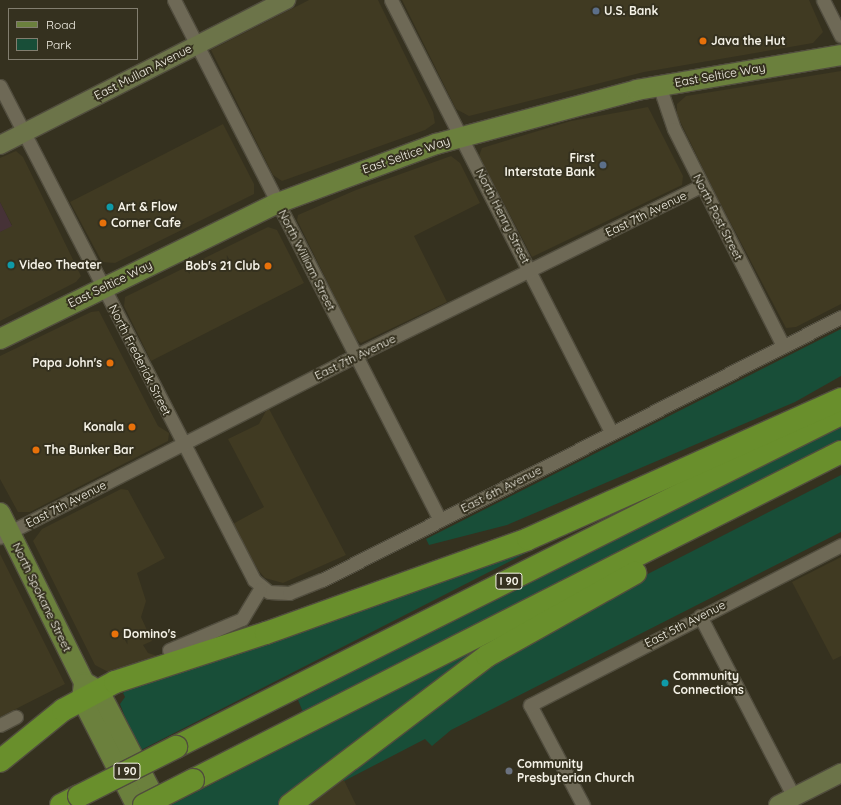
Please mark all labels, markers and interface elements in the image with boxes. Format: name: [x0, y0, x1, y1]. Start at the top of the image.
place label: U.S. Bank: [604, 4, 658, 18]
marker: U.S. Bank: [591, 6, 601, 16]
legend: [8, 8, 138, 60]
text: Road: [46, 17, 76, 32]
place label: Java the Hut: [711, 34, 786, 48]
marker: Java the Hut: [698, 36, 708, 46]
text: Park: [46, 37, 71, 52]
street label: East Mullan Avenue: [92, 41, 194, 103]
street label: East Seltice Way: [674, 60, 766, 90]
street label: East Seltice Way: [360, 133, 452, 177]
place label: First Interstate Bank: [505, 151, 595, 179]
marker: First Interstate Bank: [598, 160, 608, 170]
street label: North Henry Street: [473, 166, 533, 266]
street label: North Post Street: [690, 171, 746, 263]
street label: East 7th Avenue: [603, 188, 689, 240]
place label: Art & Flow: [118, 200, 178, 214]
marker: Art & Flow: [105, 202, 115, 212]
street label: North William Street: [275, 207, 339, 313]
place label: Corner Cafe: [111, 216, 181, 230]
marker: Corner Cafe: [98, 218, 108, 228]
street label: East Seltice Way: [66, 257, 154, 311]
place label: Video Theater: [19, 258, 102, 272]
place label: Bob's 21 Club: [185, 259, 260, 273]
marker: Video Theater: [6, 260, 16, 270]
marker: Bob's 21 Club: [263, 261, 273, 271]
street label: North Frederick Street: [106, 302, 174, 418]
street label: East 7th Avenue: [312, 331, 398, 383]
place label: Papa John's: [32, 356, 102, 370]
marker: Papa John's: [105, 358, 115, 368]
place label: Konala: [83, 420, 124, 434]
marker: Konala: [127, 422, 137, 432]
place label: The Bunker Bar: [44, 443, 134, 457]
marker: The Bunker Bar: [31, 445, 41, 455]
street label: East 6th Avenue: [458, 462, 544, 516]
street label: East 7th Avenue: [23, 478, 109, 530]
street label: North Spokane Street: [9, 540, 75, 654]
road number: I 90: [495, 572, 523, 590]
street label: East 5th Avenue: [642, 597, 728, 651]
place label: Domino's: [123, 627, 176, 641]
marker: Domino's: [110, 629, 120, 639]
place label: Community Connections: [673, 669, 744, 697]
marker: Community Connections: [660, 678, 670, 688]
place label: Community Presbyterian Church: [517, 757, 634, 785]
road number: I 90: [113, 762, 141, 780]
marker: Community Presbyterian Church: [504, 766, 514, 776]

